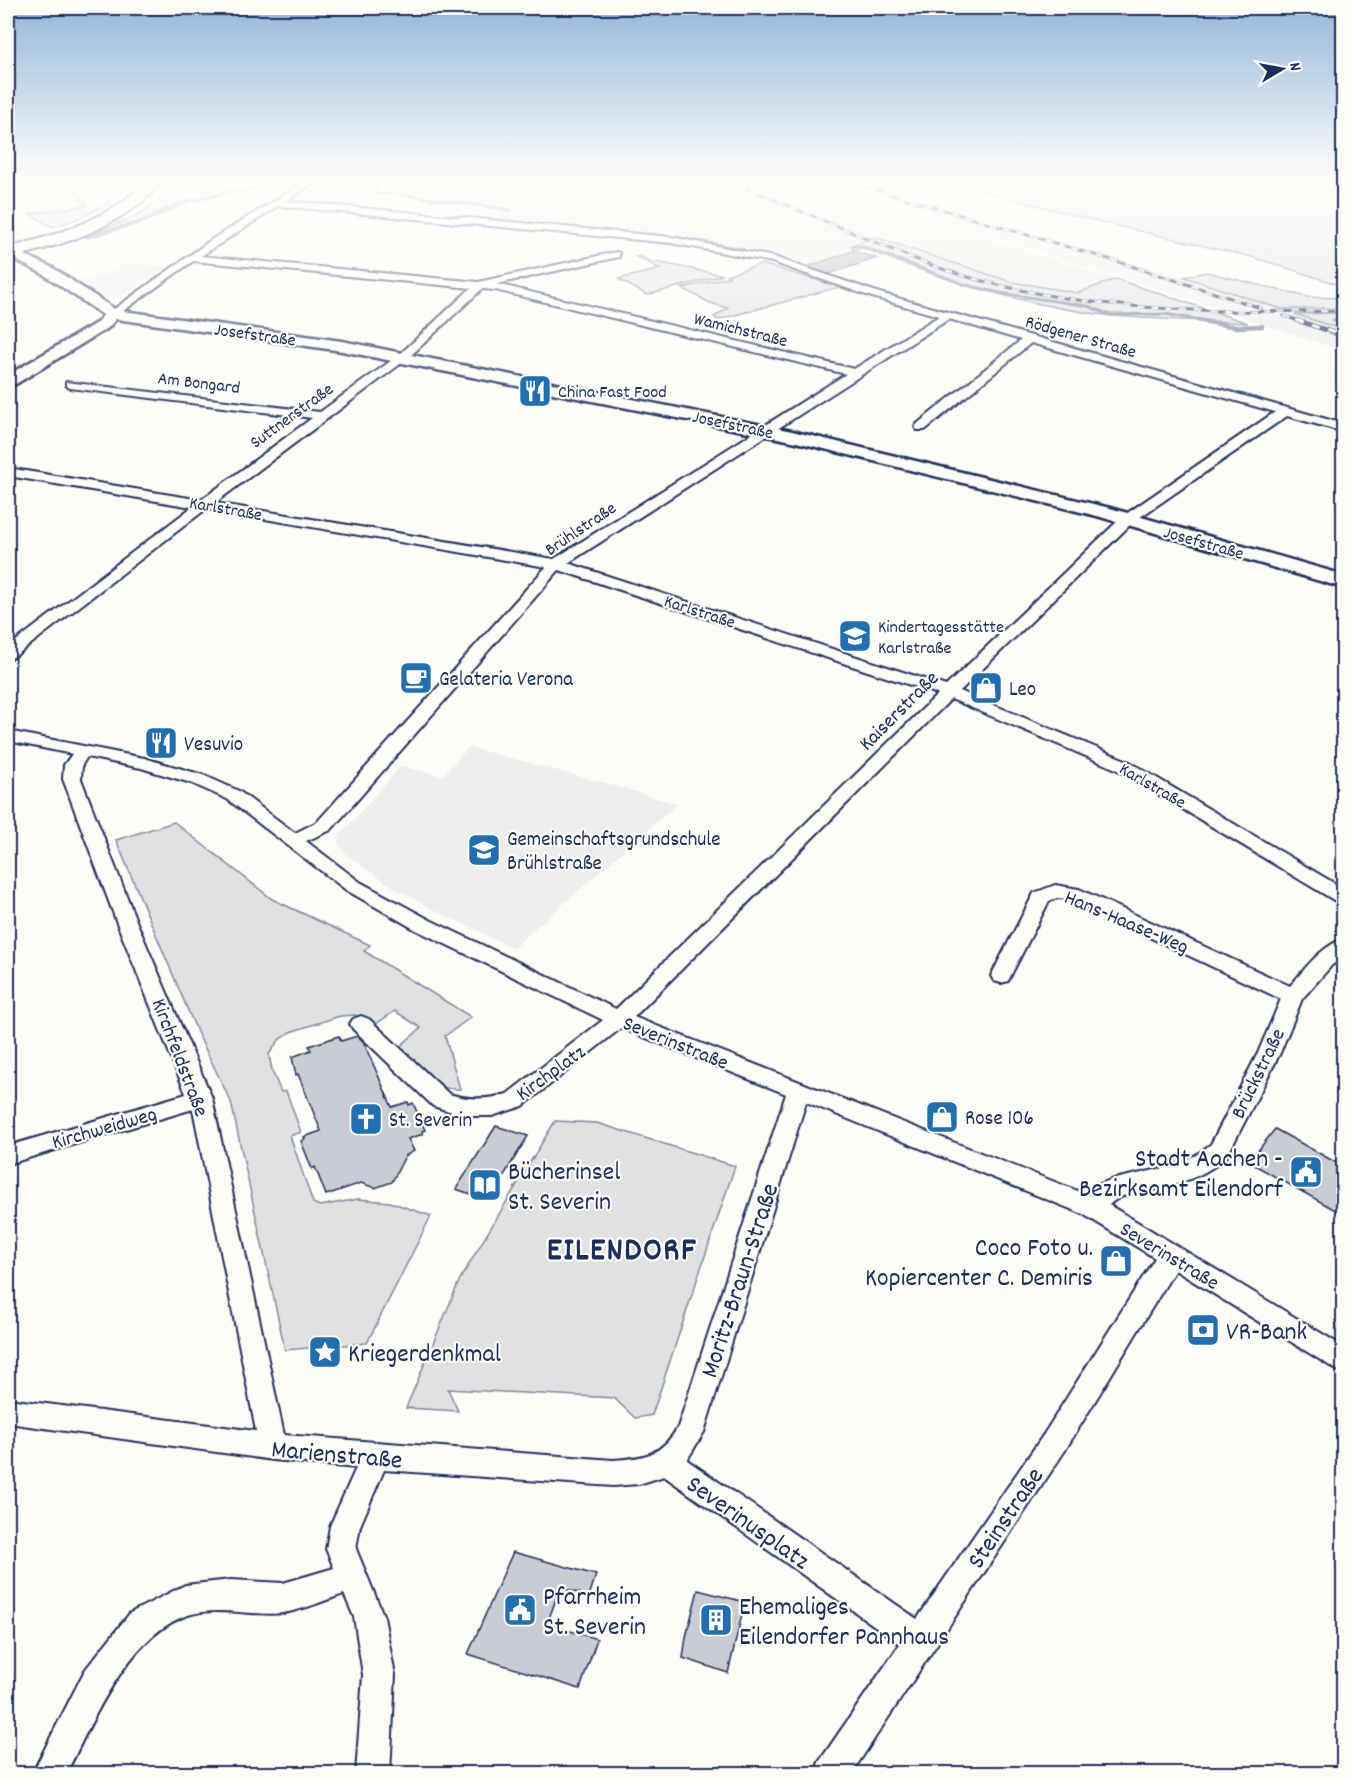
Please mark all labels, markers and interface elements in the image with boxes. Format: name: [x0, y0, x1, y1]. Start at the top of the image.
north arrow: [1252, 39, 1312, 99]
text: N: [1282, 61, 1306, 73]
street label: Wamichstraße: [691, 308, 790, 355]
street label: Rödgener Straße: [1022, 311, 1139, 366]
street label: Josefstraße: [212, 318, 297, 355]
street label: Am Bongard: [156, 367, 241, 402]
restaurant icon: China Fast Food: [517, 373, 553, 409]
street label: Suttnerstraße: [246, 378, 339, 456]
place label: China Fast Food: [558, 381, 667, 406]
street label: Josefstraße: [690, 406, 775, 447]
street label: Karlstraße: [187, 492, 264, 529]
street label: Brühlstraße: [541, 497, 622, 563]
street label: Josefstraße: [1160, 521, 1246, 568]
street label: Karlstraße: [660, 590, 738, 637]
place label: Kindertagesstätte Karlstraße: [878, 616, 1004, 662]
school or university icon: Kindertagesstätte Karlstraße: [837, 618, 873, 654]
cafe icon: Gelateria Verona: [398, 660, 434, 696]
street label: Kaiserstraße: [853, 665, 947, 759]
place label: Gelateria Verona: [439, 666, 574, 696]
shop icon: Leo: [968, 670, 1004, 706]
place label: Leo: [1009, 676, 1036, 706]
restaurant icon: Vesuvio: [143, 725, 179, 761]
place label: Vesuvio: [184, 731, 243, 761]
street label: Karlstraße: [1114, 758, 1190, 816]
place label: Gemeinschaftsgrundschule Brühlstraße: [507, 826, 721, 880]
school or university icon: Gemeinschaftsgrundschule Brühlstraße: [466, 832, 502, 868]
street label: Hans-Haase-Weg: [1059, 884, 1193, 963]
street label: Kirchfeldstraße: [142, 995, 214, 1121]
street label: Severinstraße: [618, 1010, 732, 1080]
street label: Brückstraße: [1225, 1024, 1295, 1125]
street label: Kirchplatz: [511, 1039, 593, 1110]
shop icon: Rose 106: [924, 1099, 960, 1135]
street label: Kirchweidweg: [49, 1101, 161, 1159]
church icon: St. Severin: [348, 1101, 384, 1137]
place label: Rose 106: [965, 1105, 1034, 1135]
place label: St. Severin: [389, 1107, 472, 1137]
place label: Stadt Aachen - Bezirksamt Eilendorf: [1079, 1142, 1284, 1209]
public building icon: Stadt Aachen - Bezirksamt Eilendorf: [1288, 1154, 1324, 1190]
place label: Bücherinsel St. Severin: [508, 1155, 620, 1222]
library icon: Bücherinsel St. Severin: [467, 1167, 503, 1203]
street label: Moritz-Braun-Straße: [692, 1179, 790, 1383]
street label: Severinstraße: [1113, 1216, 1224, 1299]
district label: EILENDORF: [547, 1229, 697, 1276]
place label: Coco Foto u. Kopiercenter C. Demiris: [865, 1231, 1093, 1298]
shop icon: Coco Foto u. Kopiercenter C. Demiris: [1098, 1243, 1134, 1279]
bank icon: VR-Bank: [1185, 1312, 1221, 1348]
place label: VR-Bank: [1226, 1315, 1307, 1352]
place icon: Kriegerdenkmal: [307, 1334, 343, 1370]
place label: Kriegerdenkmal: [348, 1337, 501, 1374]
street label: Marienstraße: [270, 1432, 404, 1481]
street label: Steinstraße: [959, 1461, 1055, 1577]
street label: Severinusplatz: [678, 1468, 817, 1580]
place label: Pfarrheim St. Severin: [543, 1580, 646, 1647]
place label: Ehemaliges Eilendorfer Pannhaus: [739, 1590, 949, 1657]
public building icon: Pfarrheim St. Severin: [502, 1592, 538, 1628]
building icon: Ehemaliges Eilendorfer Pannhaus: [698, 1602, 734, 1638]

